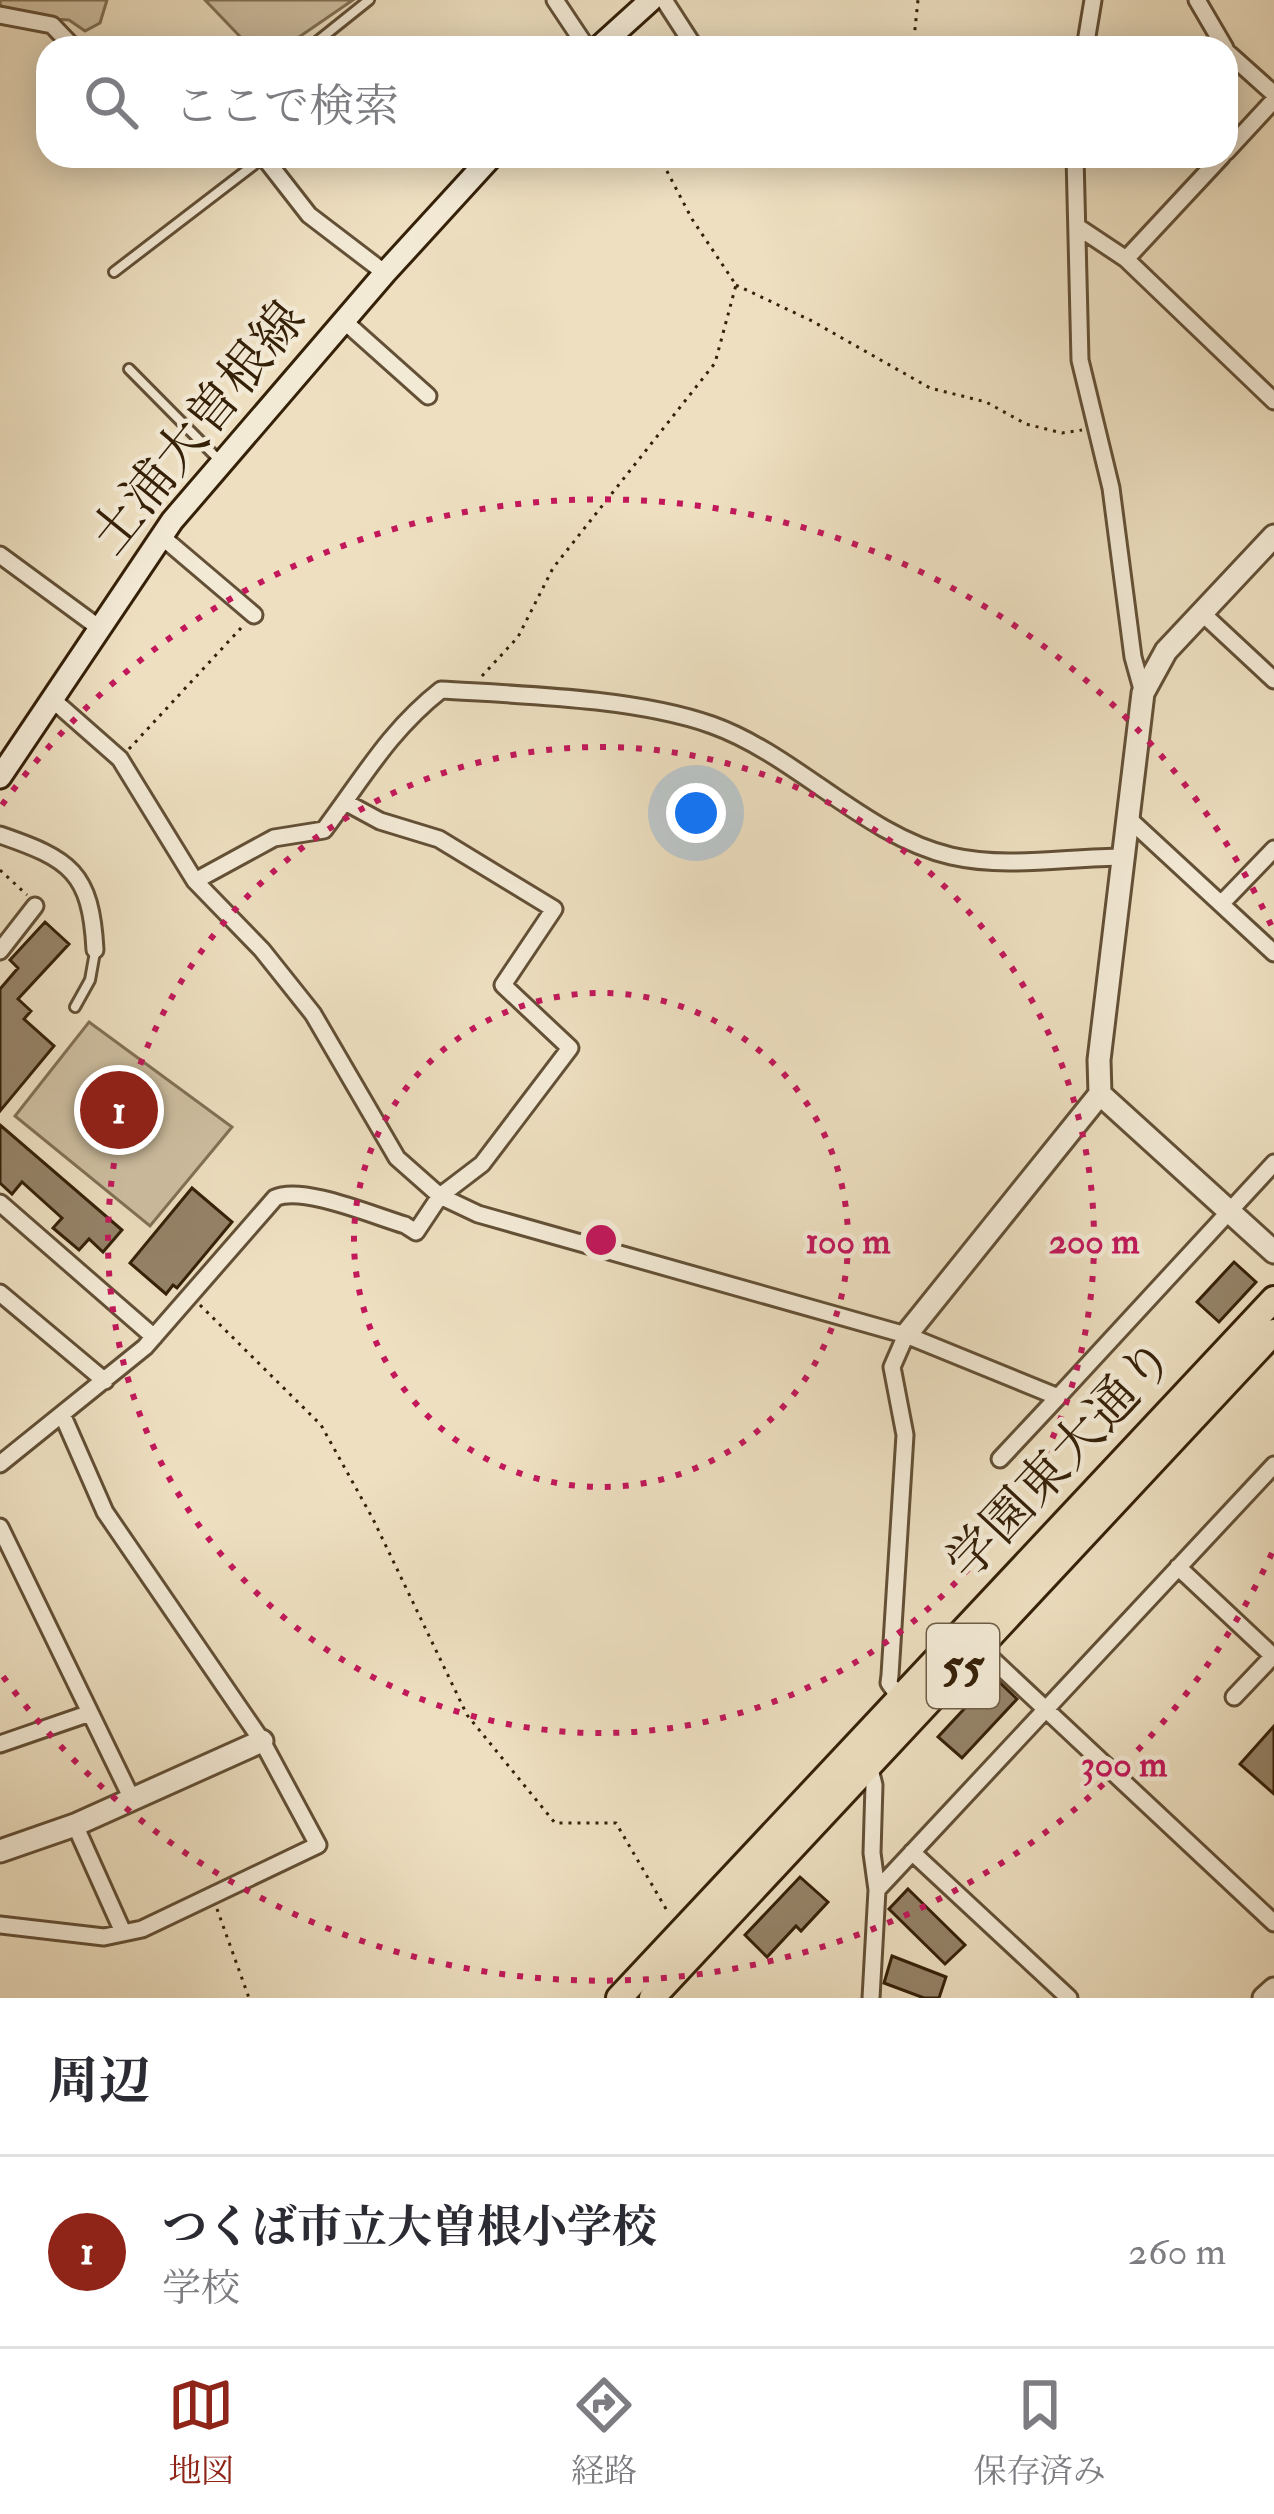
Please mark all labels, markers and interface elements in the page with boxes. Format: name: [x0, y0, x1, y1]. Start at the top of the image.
search box: [36, 36, 1238, 168]
icon: search: [78, 69, 144, 135]
text: ここで検索: [174, 79, 399, 135]
street label: 土浦大曽根線: [77, 289, 319, 567]
your location: [666, 783, 726, 843]
pin: 1: [80, 1065, 158, 1155]
centre of rings: [580, 1219, 622, 1261]
text: 100 m: [805, 1219, 891, 1264]
text: 200 m: [1049, 1219, 1139, 1264]
street label: 学園東大通り: [933, 1326, 1189, 1594]
road number: 55: [927, 1624, 999, 1708]
text: 300 m: [1081, 1742, 1167, 1787]
text: 周辺: [48, 2050, 150, 2114]
text: つくば市立大曽根小学校: [162, 2200, 657, 2256]
text: 1: [80, 2227, 94, 2276]
text: 260 m: [1128, 2227, 1226, 2276]
text: 学校: [162, 2264, 240, 2313]
tab: 地図: [168, 2372, 234, 2492]
tab: 経路: [571, 2372, 637, 2492]
tab: 保存済み: [974, 2372, 1106, 2492]

